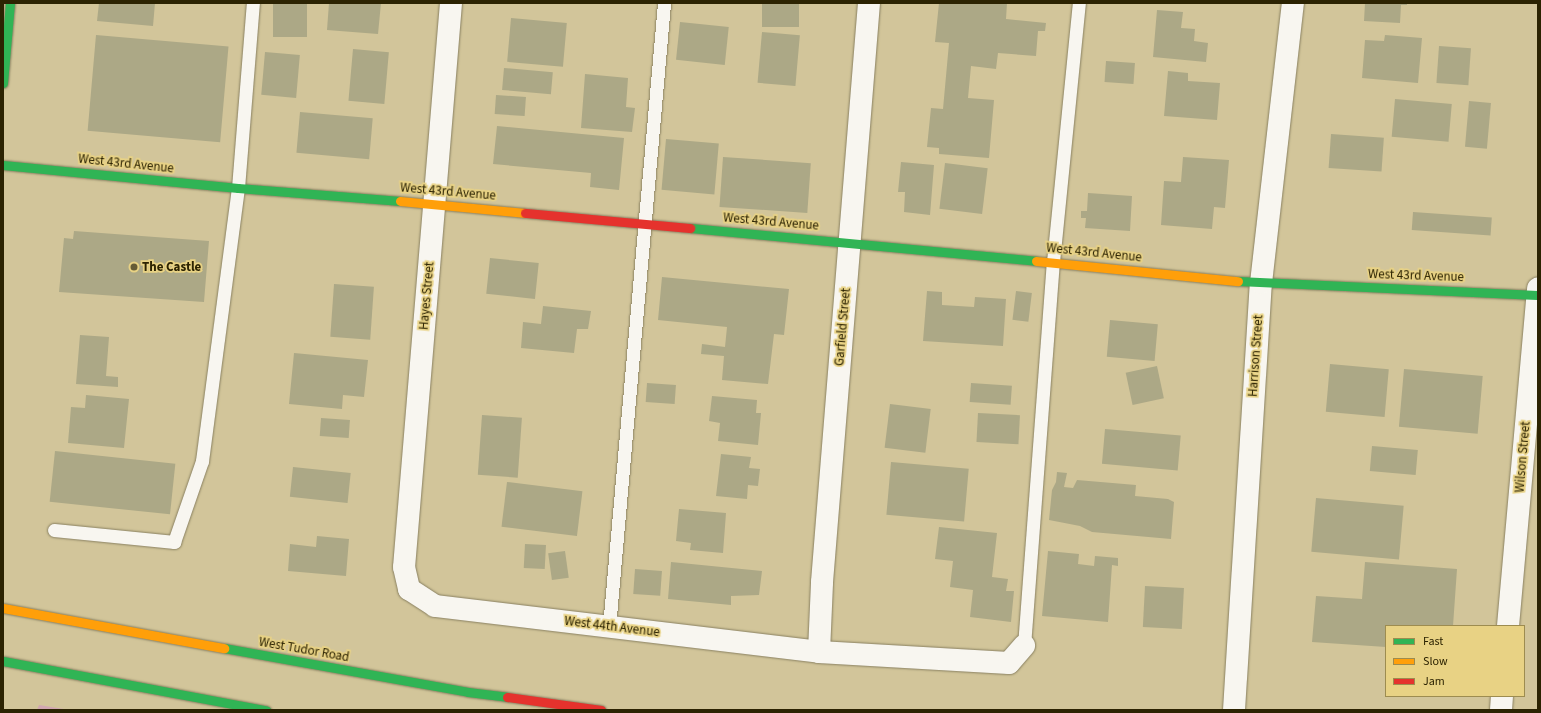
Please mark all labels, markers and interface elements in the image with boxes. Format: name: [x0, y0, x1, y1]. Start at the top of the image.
street label: West 43rd Avenue: [77, 151, 175, 177]
street label: West 43rd Avenue: [399, 180, 497, 204]
street label: West 43rd Avenue: [722, 210, 820, 234]
street label: West 43rd Avenue: [1045, 240, 1143, 266]
place label: The Castle: [142, 259, 201, 275]
street label: Hayes Street: [416, 261, 438, 331]
marker: The Castle: [129, 262, 139, 272]
street label: West 43rd Avenue: [1368, 267, 1464, 285]
street label: Garfield Street: [832, 287, 854, 367]
street label: Harrison Street: [1245, 315, 1267, 397]
street label: Wilson Street: [1512, 421, 1534, 493]
street label: West 44th Avenue: [563, 613, 661, 641]
legend: [1385, 625, 1525, 697]
text: Fast: [1423, 633, 1443, 650]
street label: West Tudor Road: [258, 634, 350, 666]
text: Slow: [1423, 653, 1448, 670]
text: Jam: [1423, 673, 1445, 690]

